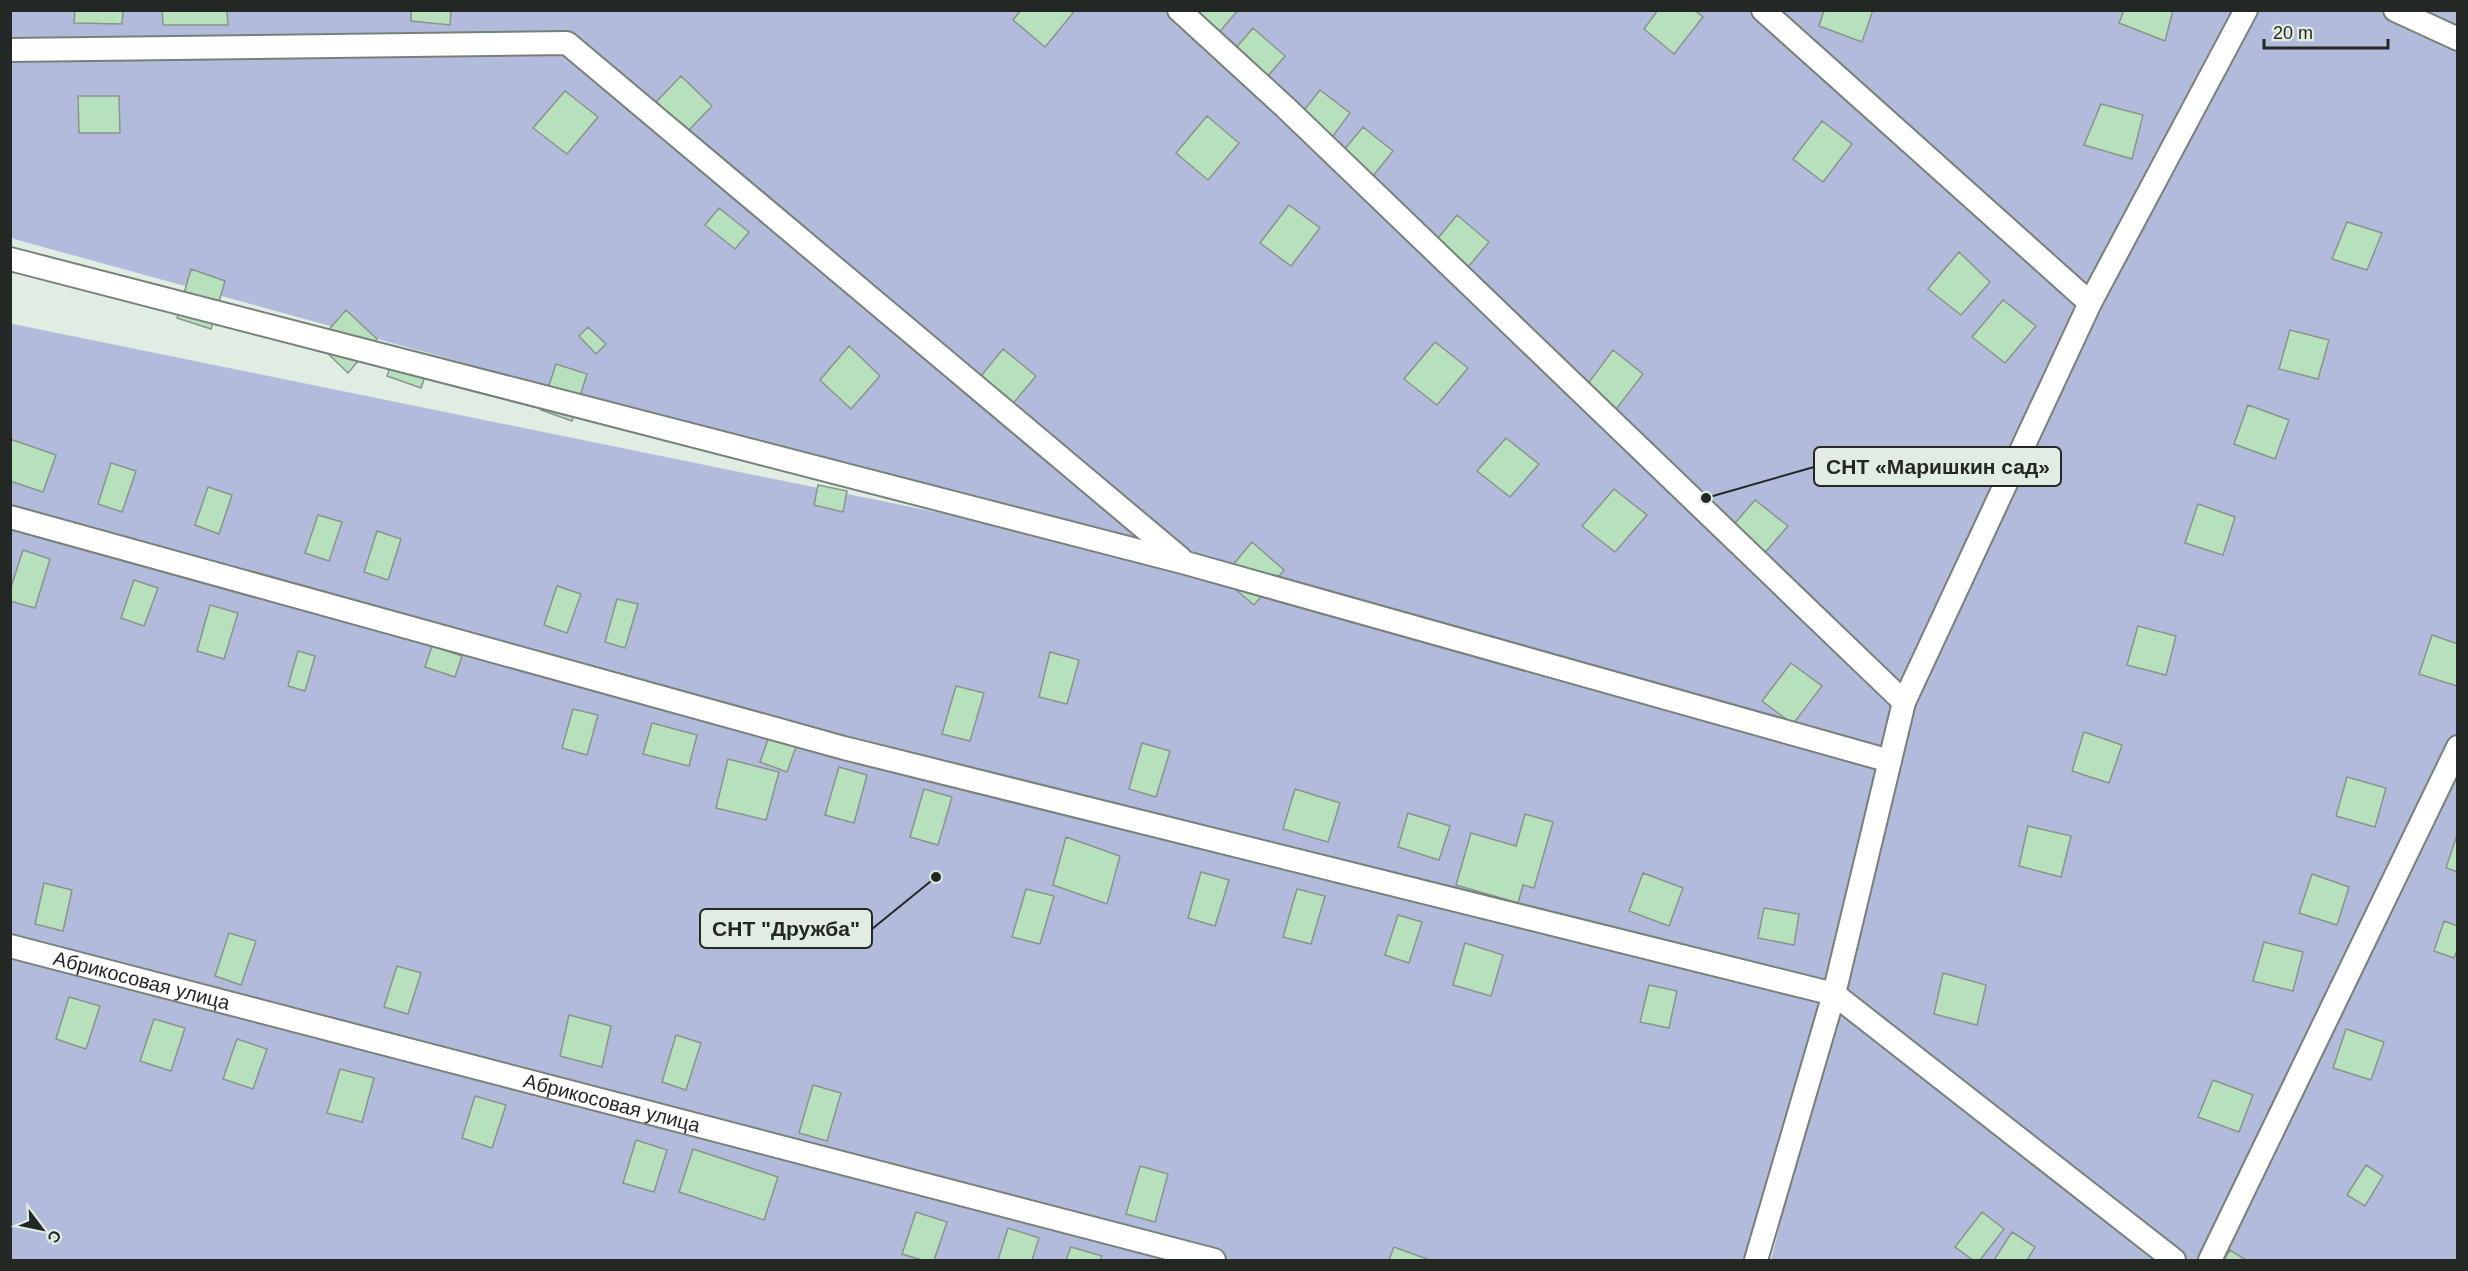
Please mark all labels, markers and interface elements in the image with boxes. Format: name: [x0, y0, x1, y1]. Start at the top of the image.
scale bar: [2264, 12, 2388, 50]
text: 20 m: [2273, 23, 2313, 43]
callout: СНТ «Маришкин сад»: [1814, 447, 2061, 486]
text: СНТ «Маришкин сад»: [1826, 455, 2050, 478]
callout: СНТ "Дружба": [700, 909, 872, 948]
text: СНТ "Дружба": [712, 917, 860, 940]
street label: Абрикосовая улица: [51, 947, 233, 1014]
street label: Абрикосовая улица: [521, 1069, 703, 1137]
north arrow: [12, 1199, 72, 1259]
text: С: [44, 1227, 65, 1246]

